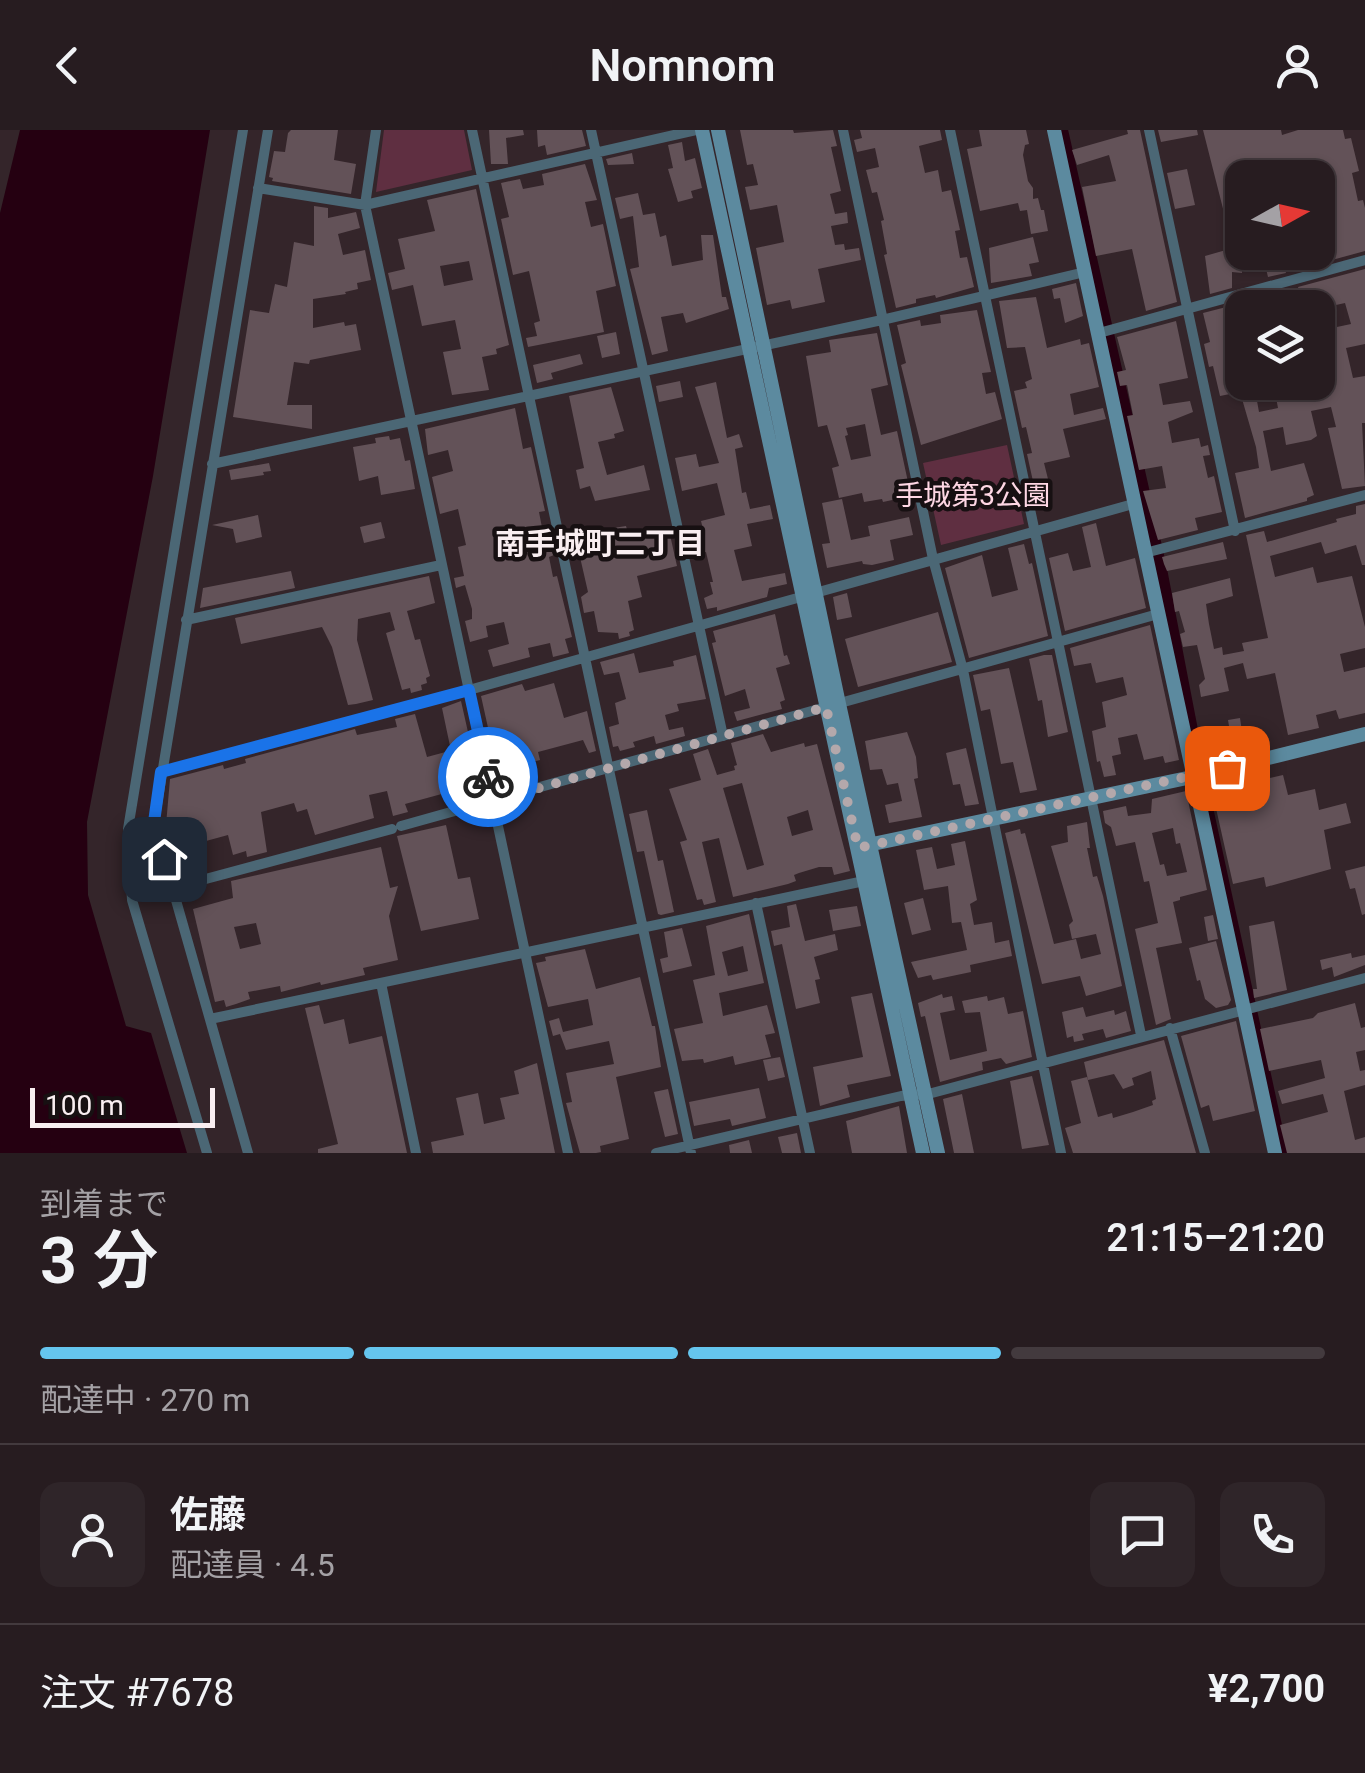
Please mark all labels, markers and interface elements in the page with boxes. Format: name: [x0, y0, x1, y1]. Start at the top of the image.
icon: back: [40, 38, 95, 93]
icon: person: [1270, 38, 1325, 93]
text: Nomnom: [589, 39, 776, 92]
north arrow: [1225, 160, 1335, 270]
map controls: [1225, 160, 1335, 400]
button: layers: [1225, 290, 1335, 400]
park label: 手城第3公園: [895, 479, 1051, 512]
district label: 南手城町二丁目: [495, 526, 705, 561]
pin: [1185, 726, 1270, 811]
courier: [438, 727, 538, 827]
icon: bag: [1200, 741, 1255, 796]
icon: bike: [461, 750, 516, 805]
pin: [122, 817, 207, 902]
icon: home: [137, 832, 192, 887]
scale bar: [30, 1083, 215, 1128]
text: 100 m: [45, 1089, 124, 1122]
text: 到着まで: [40, 1185, 168, 1223]
text: 21:15–21:20: [1106, 1216, 1325, 1260]
text: 3 分: [40, 1223, 158, 1299]
text: 配達中 · 270 m: [40, 1381, 250, 1419]
button: person: [40, 1482, 145, 1587]
button: chat: [1090, 1482, 1195, 1587]
button: phone: [1220, 1482, 1325, 1587]
text: 佐藤: [170, 1493, 246, 1537]
text: 配達員 · 4.5: [170, 1546, 335, 1584]
text: ¥2,700: [1208, 1667, 1325, 1711]
text: 注文 #7678: [40, 1671, 234, 1715]

